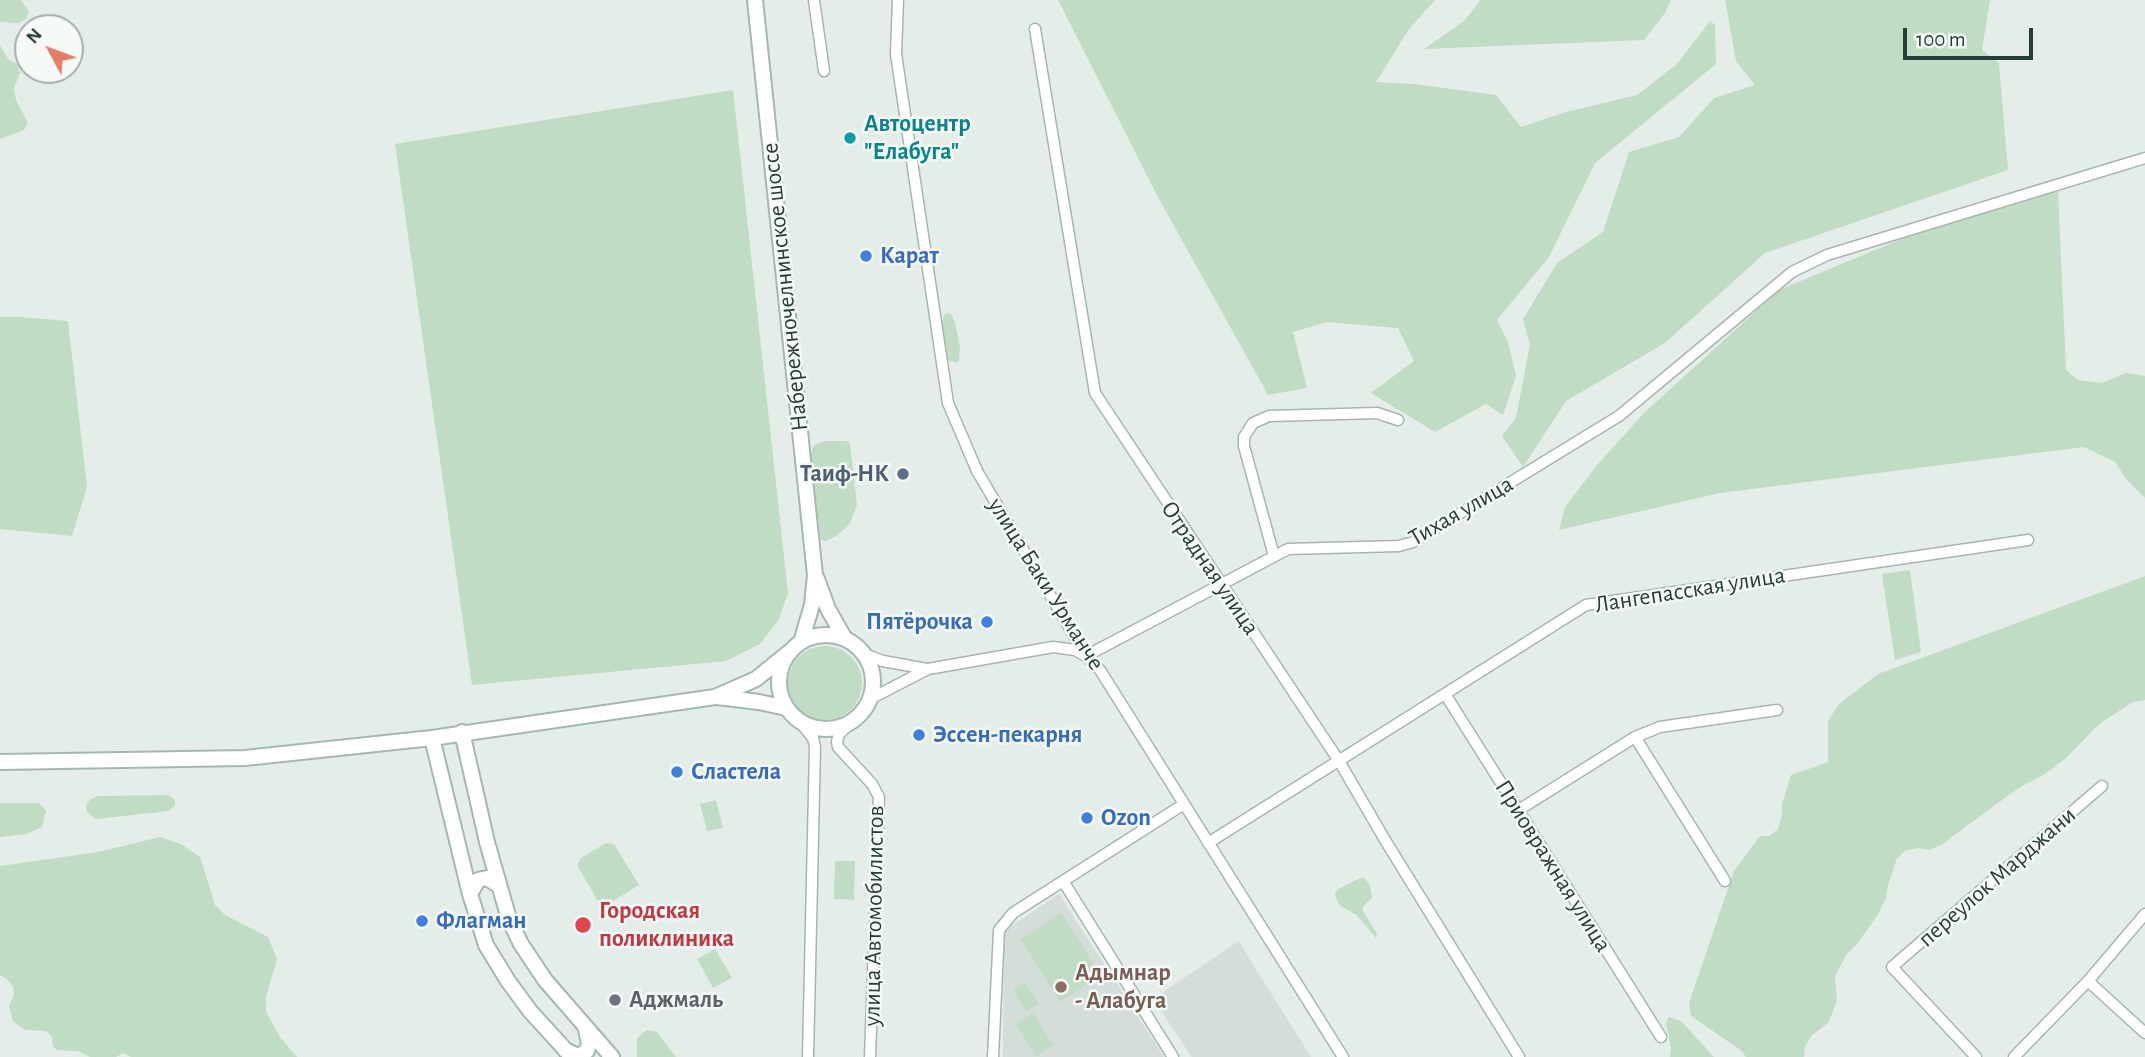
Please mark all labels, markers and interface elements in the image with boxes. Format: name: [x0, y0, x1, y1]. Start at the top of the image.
north arrow: [14, 14, 84, 84]
scale bar: [1907, 14, 2036, 58]
text: N: [23, 25, 46, 47]
text: 100 m: [1916, 29, 1966, 50]
place label: Автоцентр "Елабуга": [864, 110, 971, 166]
marker: Автоцентр "Елабуга": [842, 130, 858, 146]
street label: Набережночелнинское шоссе: [756, 141, 814, 433]
place label: Карат: [880, 242, 939, 270]
marker: Карат: [858, 248, 874, 264]
place label: Таиф-НК: [800, 460, 889, 488]
marker: Таиф-НК: [895, 466, 911, 482]
street label: Тихая улица: [1404, 470, 1518, 552]
street label: улица Баки Урманче: [981, 492, 1111, 676]
street label: Отрадная улица: [1155, 495, 1265, 641]
street label: Лангепасская улица: [1593, 561, 1787, 619]
place label: Пятёрочка: [866, 608, 973, 636]
marker: Пятёрочка: [979, 614, 995, 630]
place label: Эссен-пекарня: [933, 721, 1082, 749]
marker: Эссен-пекарня: [911, 727, 927, 743]
place label: Сластела: [691, 758, 781, 786]
marker: Сластела: [669, 764, 685, 780]
street label: Приовражная улица: [1488, 775, 1618, 957]
street label: переулок Марджани: [1912, 801, 2082, 953]
place label: Ozon: [1101, 804, 1151, 832]
street label: улица Автомобилистов: [858, 805, 890, 1027]
marker: Ozon: [1079, 810, 1095, 826]
place label: Городская поликлиника: [599, 897, 734, 953]
place label: Флагман: [436, 907, 526, 935]
marker: Флагман: [414, 913, 430, 929]
marker: Городская поликлиника: [573, 915, 593, 935]
place label: Адымнар - Алабуга: [1075, 959, 1171, 1015]
marker: Адымнар - Алабуга: [1053, 979, 1069, 995]
place label: Аджмаль: [629, 986, 723, 1014]
marker: Аджмаль: [607, 992, 623, 1008]

